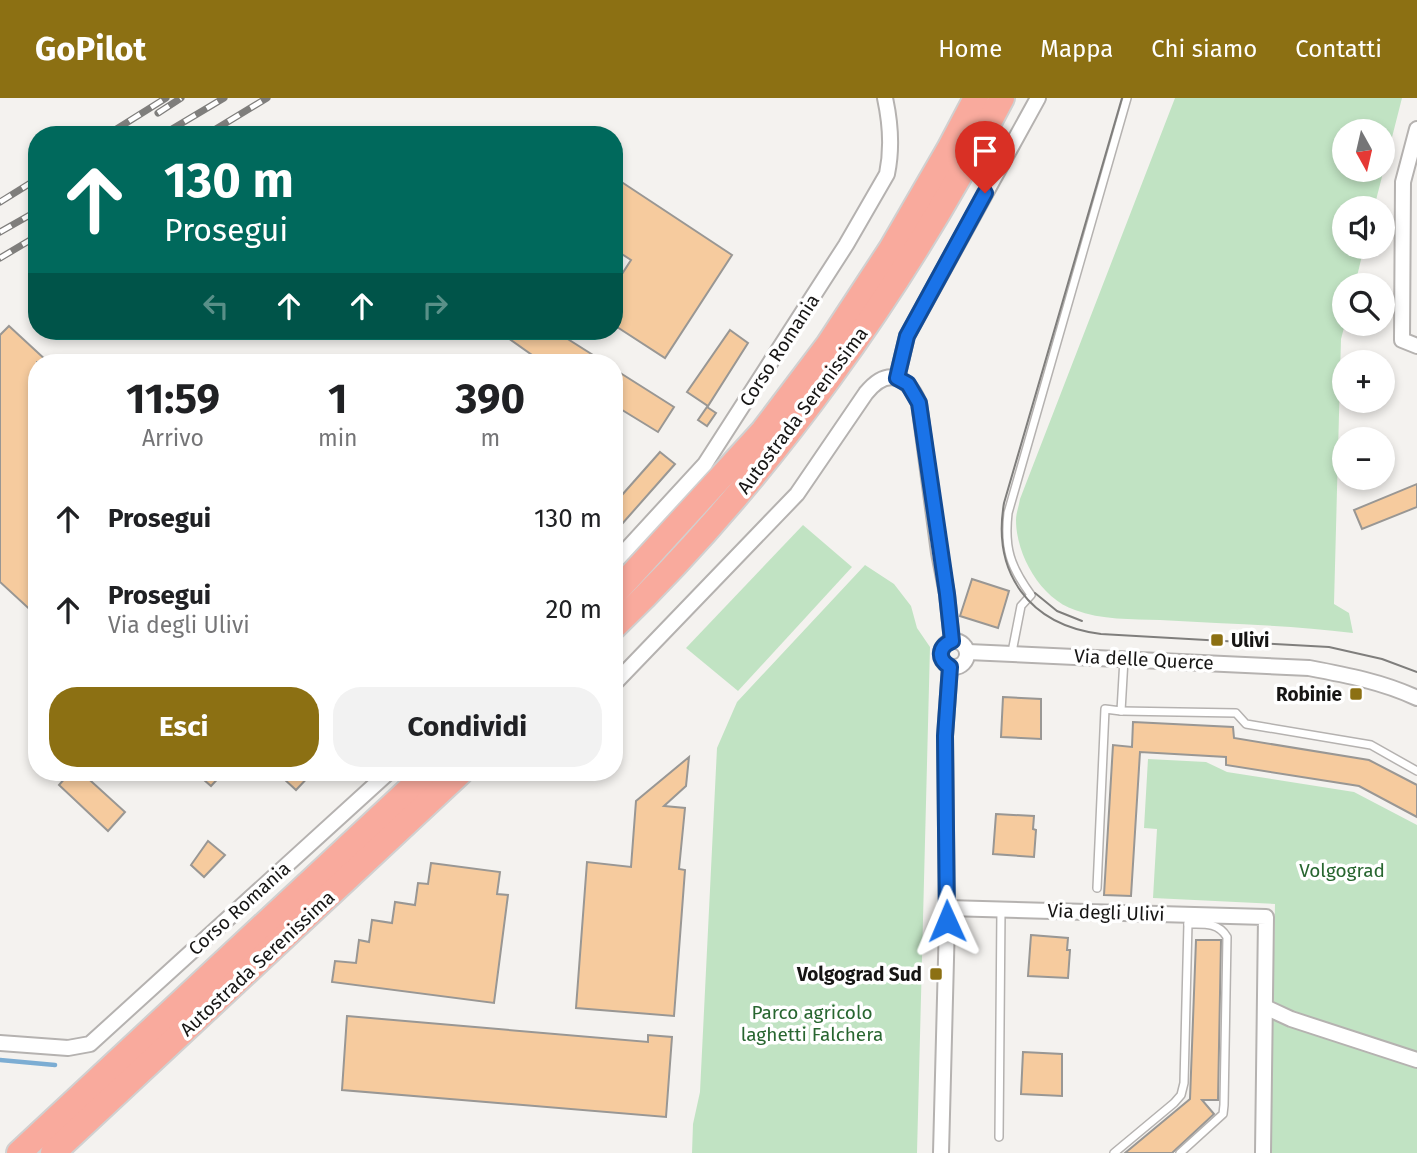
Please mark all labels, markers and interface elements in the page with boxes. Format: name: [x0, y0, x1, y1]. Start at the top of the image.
text: GoPilot: [35, 29, 146, 69]
text: Home: [938, 35, 1002, 63]
text: Mappa: [1040, 35, 1113, 63]
text: Chi siamo: [1151, 35, 1257, 63]
text: Contatti: [1295, 35, 1382, 63]
north arrow: [1332, 119, 1395, 182]
map controls: [1332, 119, 1395, 490]
pin: [955, 121, 1015, 193]
icon: arrive: [966, 132, 1004, 170]
text: 130 m: [164, 151, 294, 210]
icon: ahead: [49, 154, 140, 245]
button: sound: [1332, 196, 1395, 259]
text: Prosegui: [164, 211, 288, 249]
button: search: [1332, 273, 1395, 336]
icon: left: [197, 287, 235, 325]
icon: ahead: [270, 287, 308, 325]
icon: ahead: [343, 287, 381, 325]
icon: right: [416, 287, 454, 325]
street label: Corso Romania: [735, 290, 824, 411]
street label: Autostrada Serenissima: [732, 322, 873, 498]
button: +: [1332, 350, 1395, 413]
text: 11:59: [126, 374, 220, 424]
text: 1: [328, 374, 348, 424]
text: 390: [456, 374, 525, 424]
text: Arrivo: [142, 424, 204, 452]
text: min: [318, 424, 358, 452]
text: m: [480, 424, 500, 452]
button: −: [1332, 427, 1395, 490]
icon: ahead: [49, 500, 87, 538]
text: Prosegui: [108, 503, 211, 534]
text: 130 m: [534, 503, 602, 534]
text: Prosegui: [108, 580, 211, 611]
icon: ahead: [49, 591, 87, 629]
text: 20 m: [545, 594, 602, 625]
text: Via degli Ulivi: [108, 611, 250, 639]
place label: Ulivi: [1231, 629, 1269, 652]
marker: Ulivi: [1209, 632, 1225, 648]
street label: Via delle Querce: [1074, 644, 1214, 675]
place label: Robinie: [1276, 683, 1342, 706]
marker: Robinie: [1348, 686, 1364, 702]
button: Esci: [49, 687, 319, 767]
button: Condividi: [333, 687, 602, 767]
street label: Corso Romania: [184, 857, 295, 960]
park label: Volgograd: [1299, 859, 1385, 882]
position arrow: [910, 884, 984, 958]
street label: Autostrada Serenissima: [175, 886, 339, 1041]
street label: Via degli Ulivi: [1047, 899, 1165, 926]
place label: Volgograd Sud: [796, 963, 922, 986]
marker: Volgograd Sud: [928, 966, 944, 982]
park label: Parco agricolo laghetti Falchera: [741, 1001, 883, 1046]

